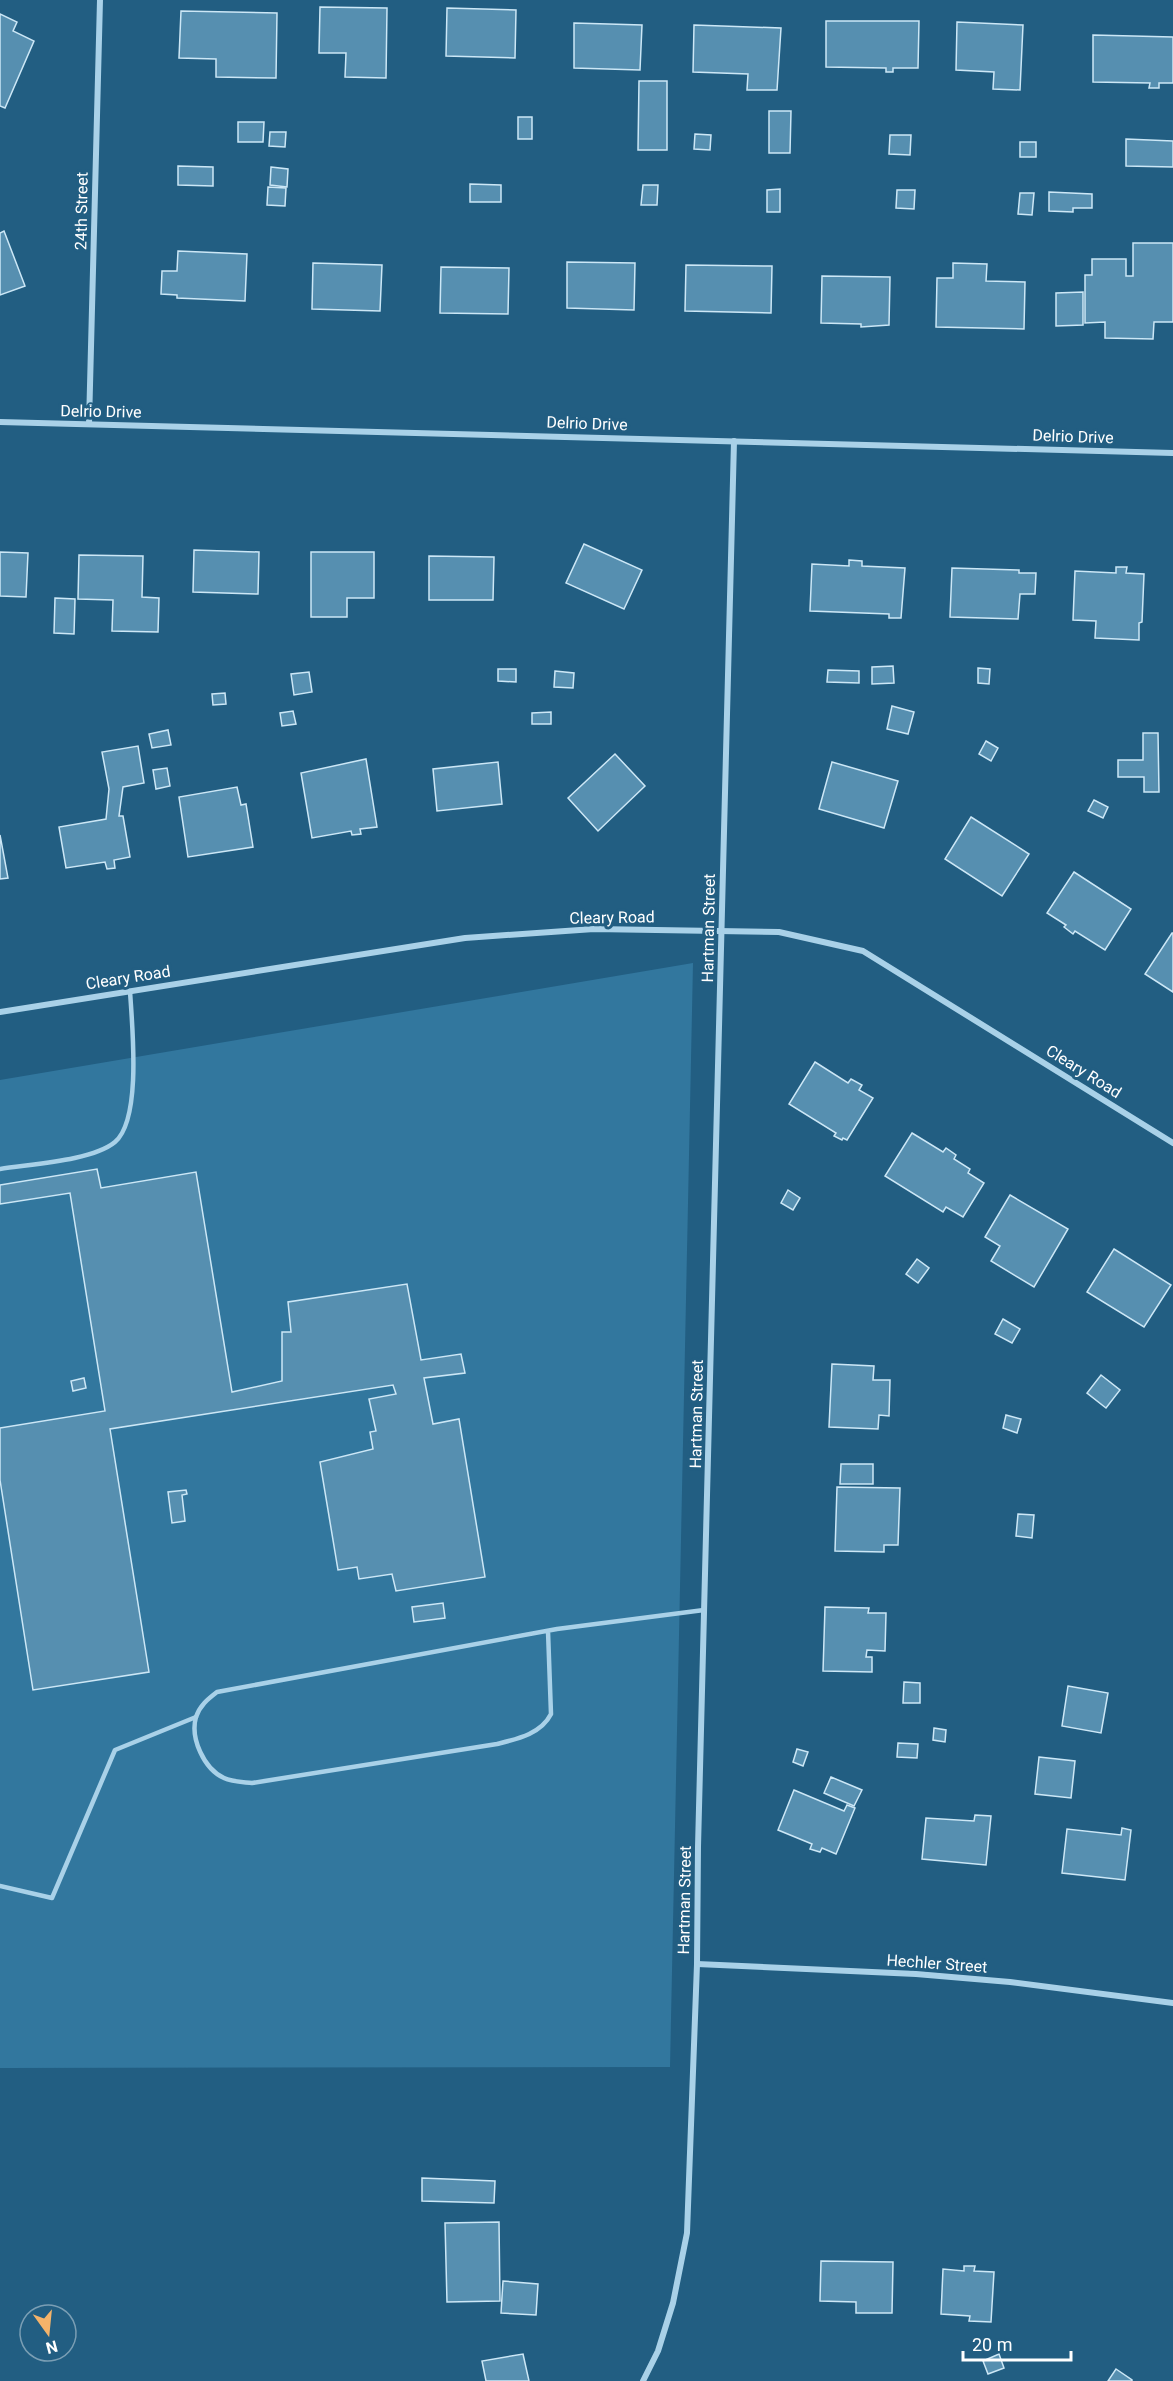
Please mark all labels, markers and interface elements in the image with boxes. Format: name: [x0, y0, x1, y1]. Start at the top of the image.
street label: 24th Street: [71, 172, 92, 250]
street label: Delrio Drive: [60, 401, 142, 422]
street label: Delrio Drive: [546, 413, 628, 434]
street label: Delrio Drive: [1032, 426, 1114, 447]
street label: Hartman Street: [698, 873, 719, 983]
street label: Cleary Road: [569, 907, 655, 928]
street label: Cleary Road: [84, 961, 172, 994]
street label: Cleary Road: [1043, 1041, 1125, 1102]
street label: Hartman Street: [686, 1359, 707, 1469]
street label: Hartman Street: [674, 1845, 695, 1955]
street label: Hechler Street: [886, 1950, 988, 1977]
north arrow: [18, 2303, 78, 2363]
scale bar: [963, 2324, 1071, 2362]
text: 20 m: [972, 2334, 1012, 2355]
text: N: [44, 2336, 60, 2358]

